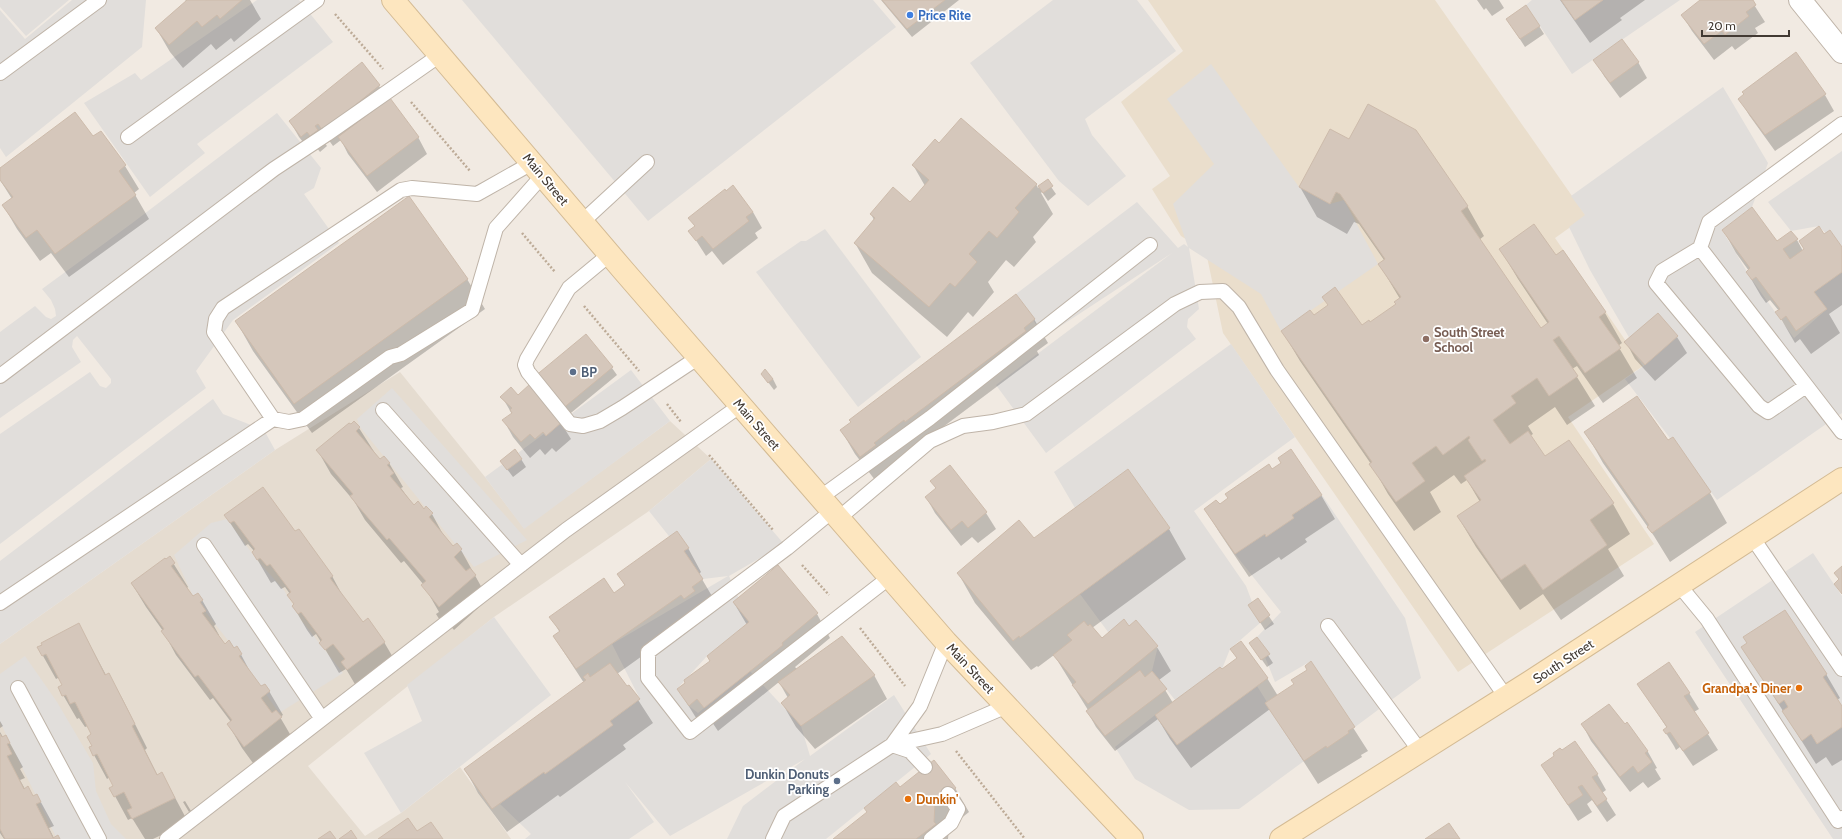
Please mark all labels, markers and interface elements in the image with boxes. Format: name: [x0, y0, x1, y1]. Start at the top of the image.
place label: Price Rite: [918, 7, 971, 23]
marker: Price Rite: [905, 10, 915, 20]
scale bar: [1702, 12, 1789, 38]
text: 20 m: [1708, 18, 1736, 33]
street label: Main Street: [520, 150, 573, 209]
place label: South Street School: [1434, 324, 1505, 355]
marker: South Street School: [1421, 334, 1431, 344]
place label: BP: [581, 364, 597, 380]
marker: BP: [568, 367, 578, 377]
street label: Main Street: [730, 395, 784, 454]
street label: South Street: [1530, 635, 1597, 687]
street label: Main Street: [944, 639, 999, 697]
place label: Grandpa's Diner: [1702, 680, 1792, 696]
marker: Grandpa's Diner: [1794, 683, 1804, 693]
place label: Dunkin Donuts Parking: [745, 766, 829, 797]
marker: Dunkin Donuts Parking: [832, 776, 842, 786]
place label: Dunkin': [916, 791, 958, 807]
marker: Dunkin': [903, 794, 913, 804]

